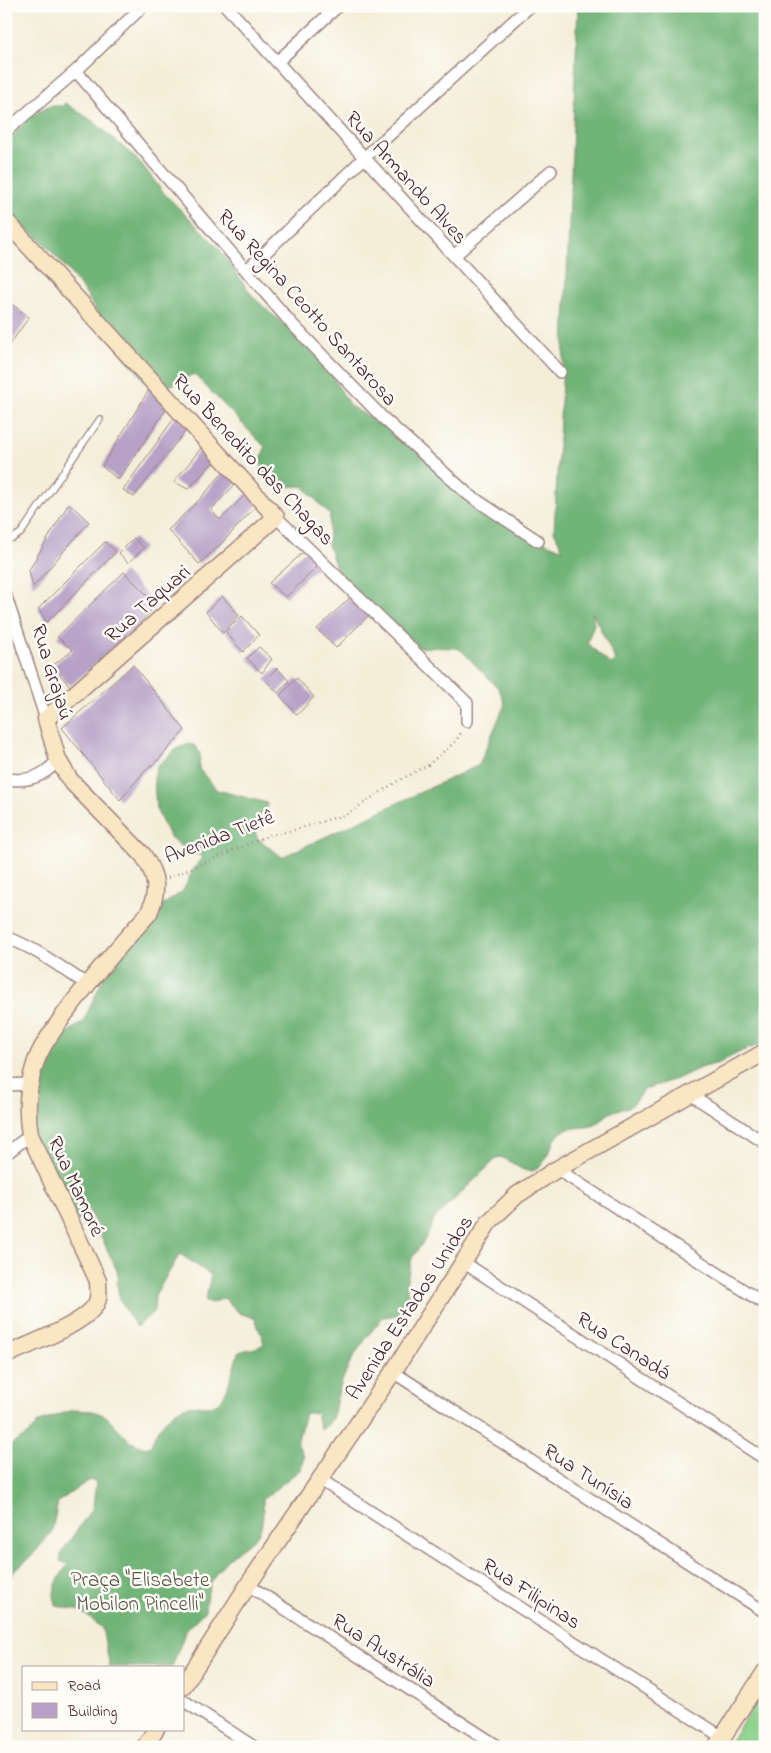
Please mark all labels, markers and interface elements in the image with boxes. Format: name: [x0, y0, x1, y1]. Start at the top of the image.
street label: Rua Armando Alves: [337, 105, 474, 252]
street label: Rua Regina Ceotto Santarosa: [208, 203, 403, 415]
street label: Rua Benedito das Chagas: [163, 368, 340, 554]
street label: Rua Taquari: [99, 558, 198, 651]
street label: Rua Grajaú: [22, 621, 80, 724]
street label: Avenida Tietê: [161, 803, 279, 873]
street label: Rua Mamoré: [39, 1132, 112, 1242]
street label: Avenida Estados Unidos: [340, 1210, 482, 1406]
street label: Rua Canadá: [570, 1305, 676, 1389]
street label: Rua Tunísia: [537, 1437, 639, 1518]
street label: Rua Filipinas: [476, 1551, 586, 1638]
park label: Praça "Elisabete Mobilon Pincelli": [71, 1566, 210, 1620]
street label: Rua Austrália: [325, 1607, 441, 1697]
legend: [22, 1666, 185, 1730]
text: Road: [68, 1675, 101, 1697]
text: Building: [67, 1701, 117, 1724]

